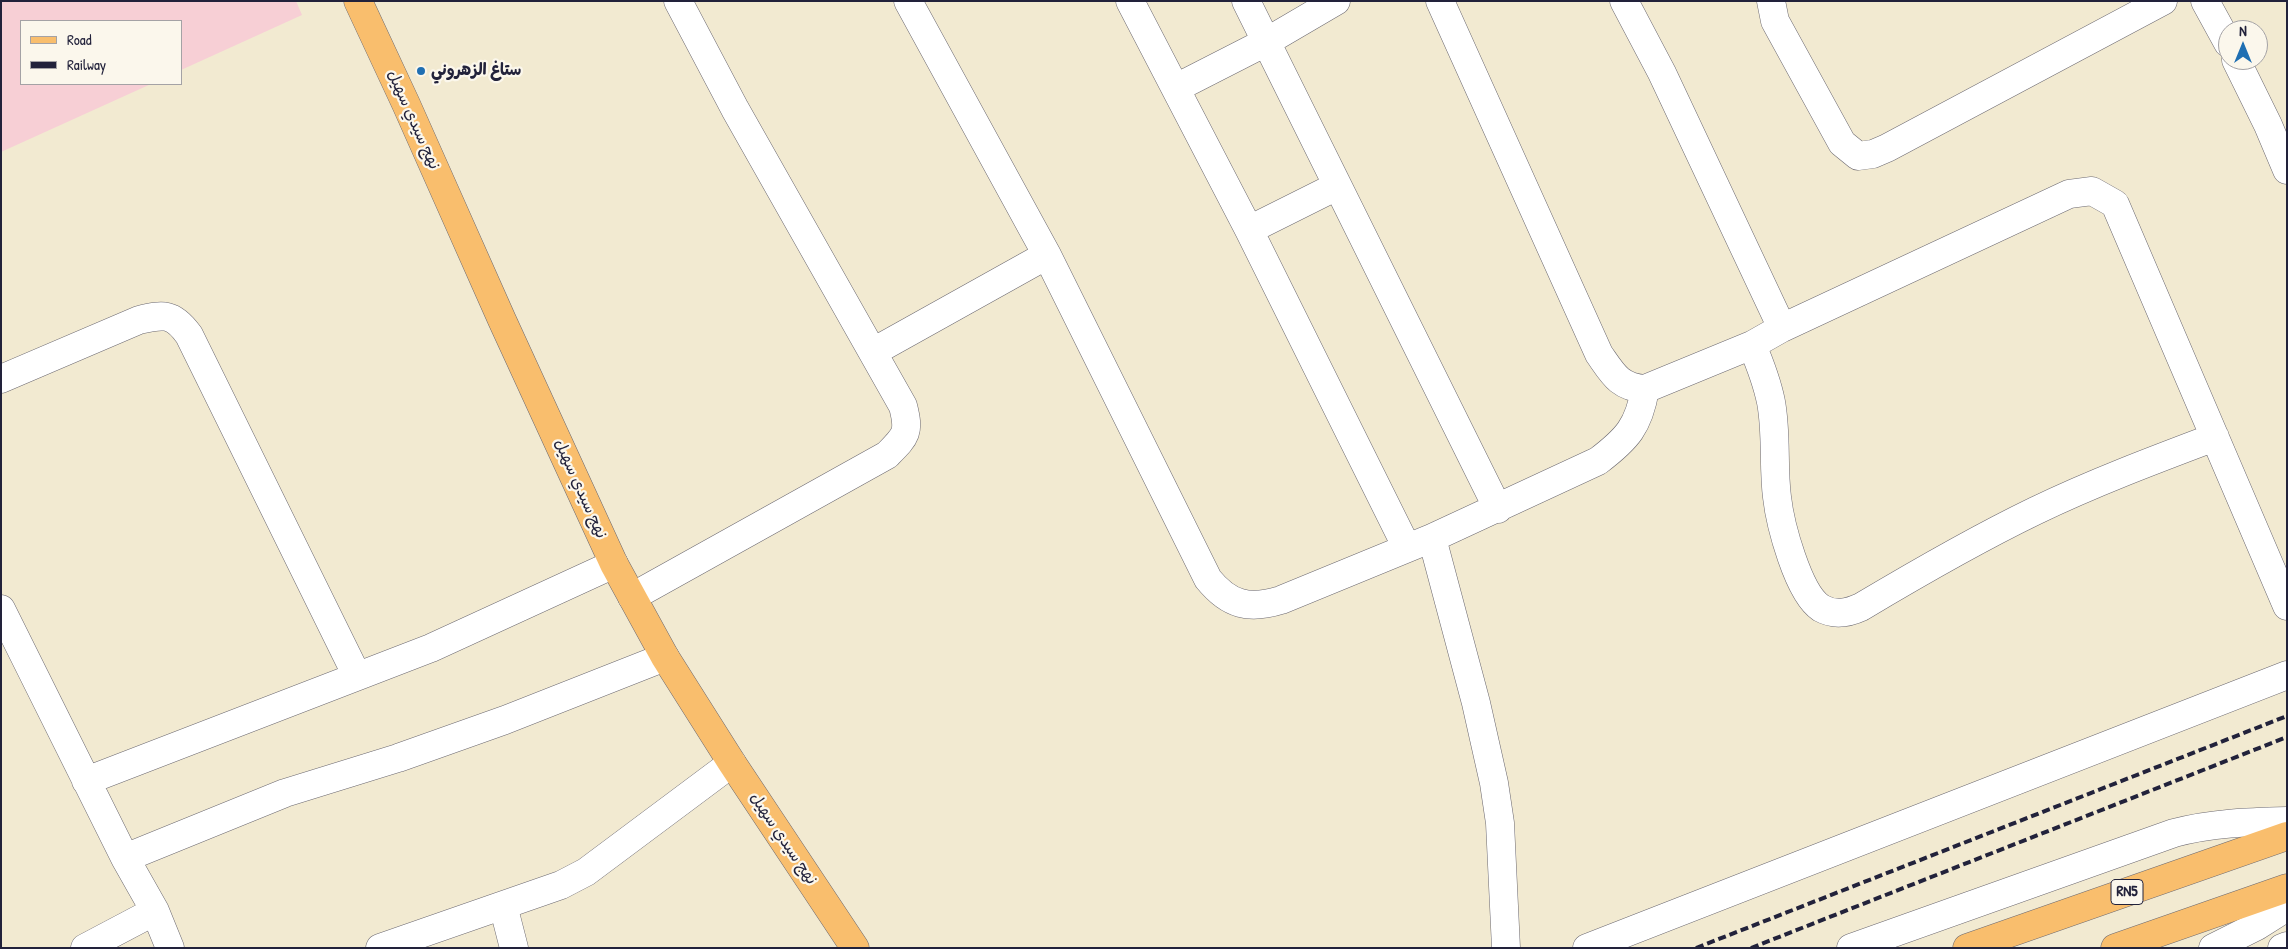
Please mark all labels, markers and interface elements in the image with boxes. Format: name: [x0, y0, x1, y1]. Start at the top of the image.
legend: [20, 20, 182, 85]
north arrow: [2218, 20, 2268, 70]
text: N: [2239, 21, 2247, 40]
text: Road: [67, 29, 92, 50]
text: Railway: [67, 54, 106, 75]
place label: ستاغ الزهروني: [431, 61, 521, 81]
marker: ستاغ الزهروني: [415, 65, 427, 77]
street label: نهج سيدي سهيل: [382, 67, 444, 173]
street label: نهج سيدي سهيل: [549, 436, 611, 542]
street label: نهج سيدي سهيل: [745, 789, 821, 889]
road number: RN5: [2111, 880, 2143, 904]

